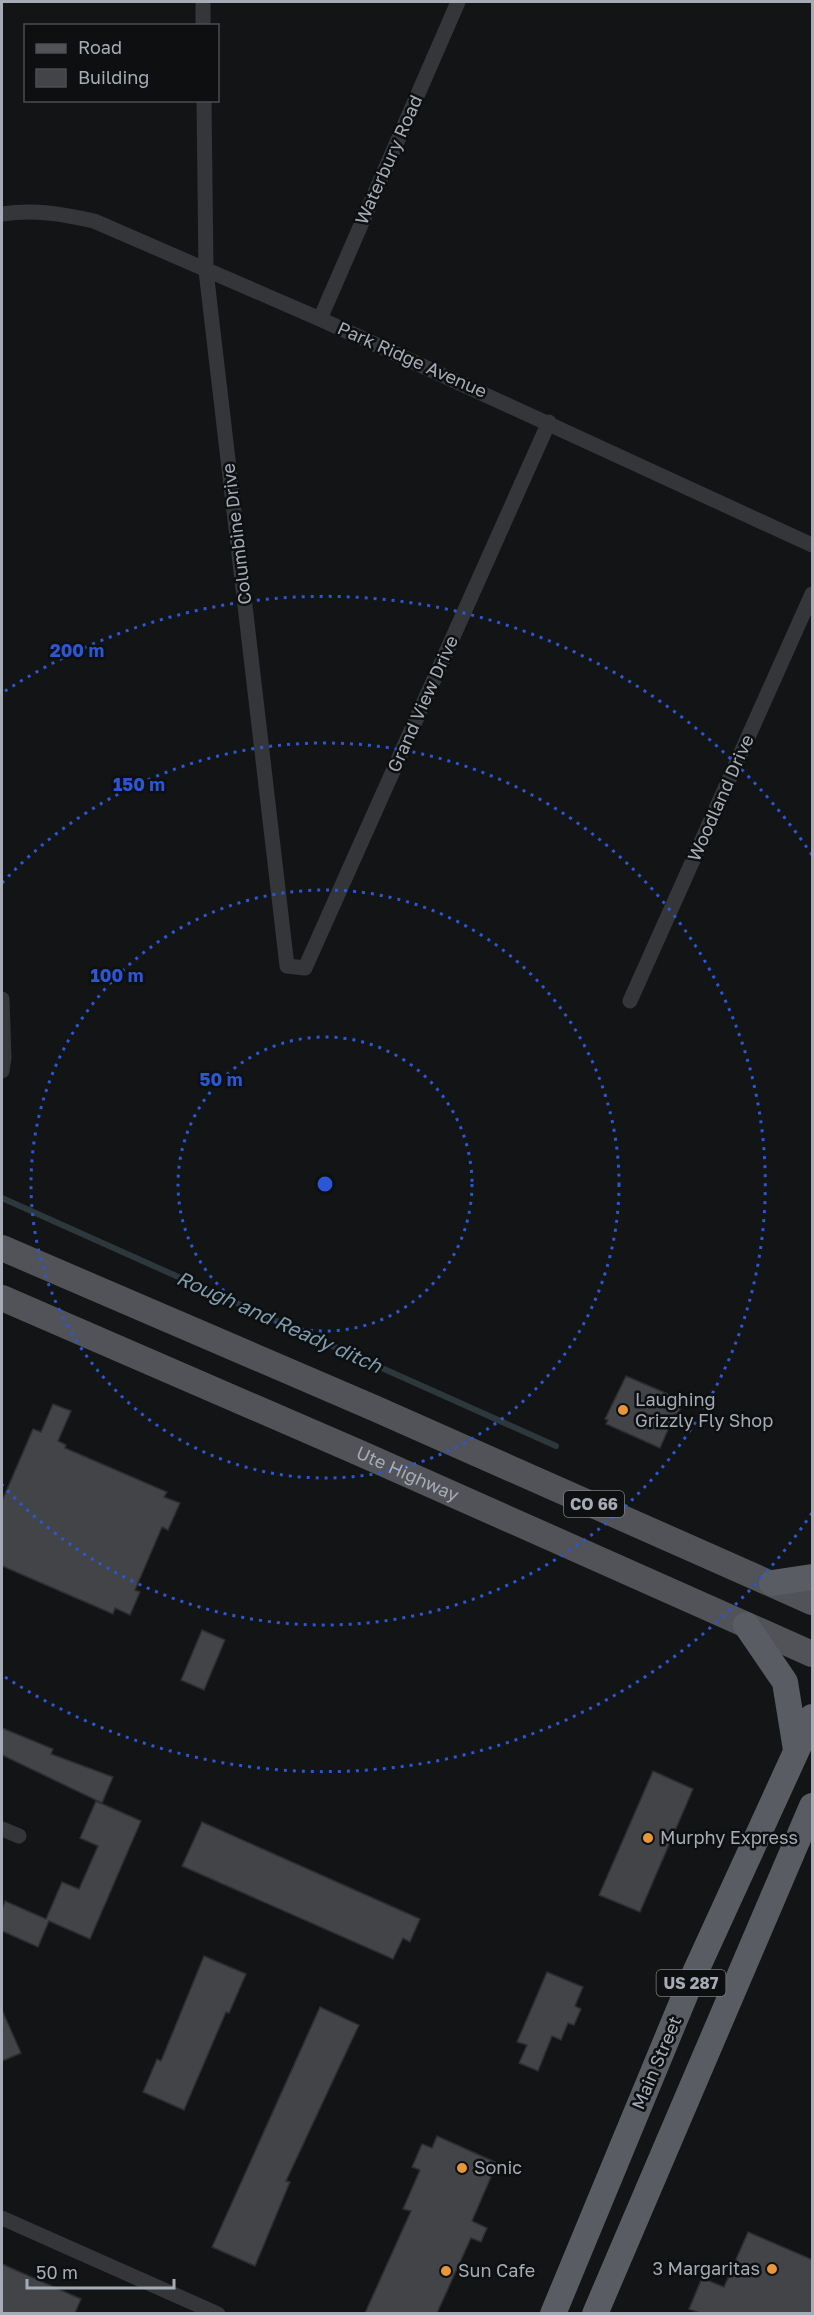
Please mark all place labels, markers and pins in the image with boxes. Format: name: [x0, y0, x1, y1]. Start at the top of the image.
centre of rings: [315, 1174, 335, 1194]
place label: Laughing Grizzly Fly Shop: [635, 1388, 773, 1431]
marker: Laughing Grizzly Fly Shop: [616, 1403, 630, 1417]
place label: Murphy Express: [660, 1826, 798, 1848]
marker: Murphy Express: [641, 1831, 655, 1845]
place label: Sonic: [474, 2156, 522, 2178]
marker: Sonic: [455, 2161, 469, 2175]
place label: 3 Margaritas: [652, 2257, 760, 2279]
place label: Sun Cafe: [458, 2259, 535, 2281]
marker: 3 Margaritas: [765, 2262, 779, 2276]
marker: Sun Cafe: [439, 2264, 453, 2278]

